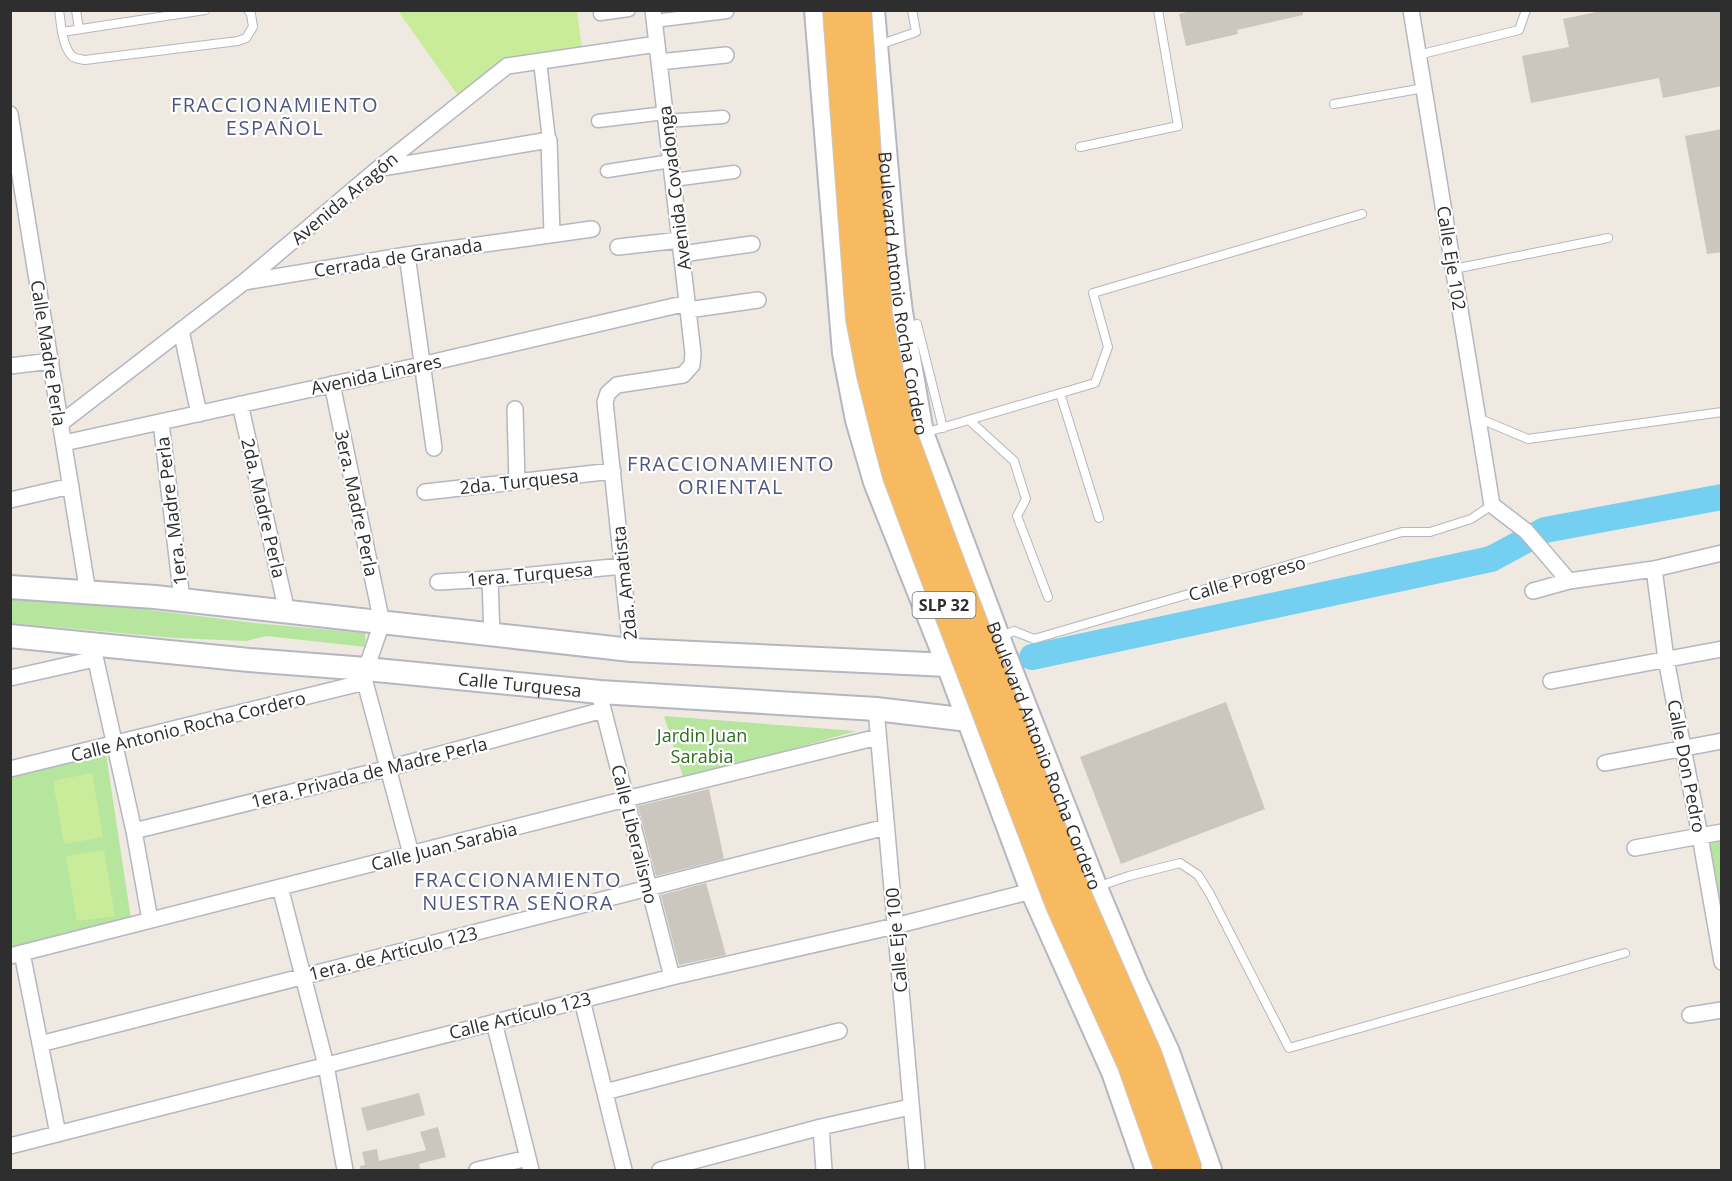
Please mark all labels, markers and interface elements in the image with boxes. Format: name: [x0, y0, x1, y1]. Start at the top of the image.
district label: FRACCIONAMIENTO ESPAÑOL: [171, 91, 379, 141]
street label: Avenida Covadonga: [652, 104, 696, 272]
street label: Avenida Aragón: [286, 146, 402, 250]
street label: Boulevard Antonio Rocha Cordero: [873, 150, 934, 437]
street label: Calle Eje 102: [1432, 204, 1472, 312]
street label: Cerrada de Granada: [312, 232, 484, 282]
street label: Calle Madre Perla: [26, 278, 72, 428]
street label: Avenida Linares: [309, 348, 443, 400]
street label: 3era. Madre Perla: [330, 427, 384, 579]
street label: 1era. Madre Perla: [150, 435, 192, 587]
street label: 2da. Madre Perla: [236, 436, 292, 580]
district label: FRACCIONAMIENTO ORIENTAL: [627, 450, 835, 500]
street label: 2da. Turquesa: [458, 463, 580, 499]
street label: 2da. Amatista: [606, 525, 642, 641]
street label: Calle Progreso: [1186, 550, 1308, 606]
street label: 1era. Turquesa: [466, 557, 594, 591]
road number: SLP 32: [912, 592, 976, 618]
street label: Boulevard Antonio Rocha Cordero: [981, 618, 1107, 893]
street label: Calle Turquesa: [457, 666, 583, 702]
street label: Calle Antonio Rocha Cordero: [68, 685, 308, 767]
street label: Calle Don Pedro: [1662, 697, 1712, 835]
park label: Jardin Juan Sarabia: [655, 723, 747, 768]
street label: 1era. Privada de Madre Perla: [248, 731, 490, 813]
street label: Calle Liberalismo: [606, 762, 664, 906]
street label: Calle Juan Sarabia: [369, 816, 519, 876]
district label: FRACCIONAMIENTO NUESTRA SEÑORA: [414, 866, 622, 916]
street label: Calle Eje 100: [879, 886, 913, 994]
street label: 1era. de Artículo 123: [306, 920, 480, 986]
street label: Calle Artículo 123: [447, 986, 593, 1044]

